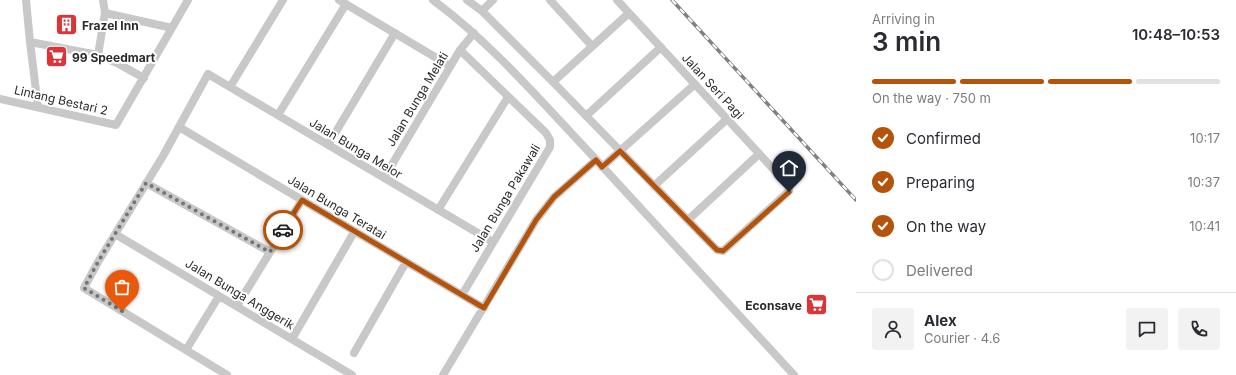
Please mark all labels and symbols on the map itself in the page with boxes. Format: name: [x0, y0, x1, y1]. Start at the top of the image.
building icon: Frazel Inn: [54, 12, 80, 38]
place label: Frazel Inn: [82, 18, 139, 33]
supermarket icon: 99 Speedmart: [44, 44, 70, 70]
street label: Jalan Bunga Melati: [383, 49, 451, 149]
place label: 99 Speedmart: [72, 50, 156, 65]
street label: Jalan Seri Pagi: [679, 50, 747, 122]
street label: Lintang Bestari 2: [13, 82, 109, 118]
street label: Jalan Bunga Melor: [307, 114, 406, 182]
street label: Jalan Bunga Pakawali: [467, 141, 543, 255]
pin: [772, 151, 806, 192]
street label: Jalan Bunga Teratai: [285, 172, 389, 242]
courier: [263, 210, 303, 250]
street label: Jalan Bunga Anggerik: [183, 256, 298, 333]
pin: [105, 270, 139, 311]
supermarket icon: Econsave: [804, 292, 830, 318]
place label: Econsave: [745, 298, 802, 313]

